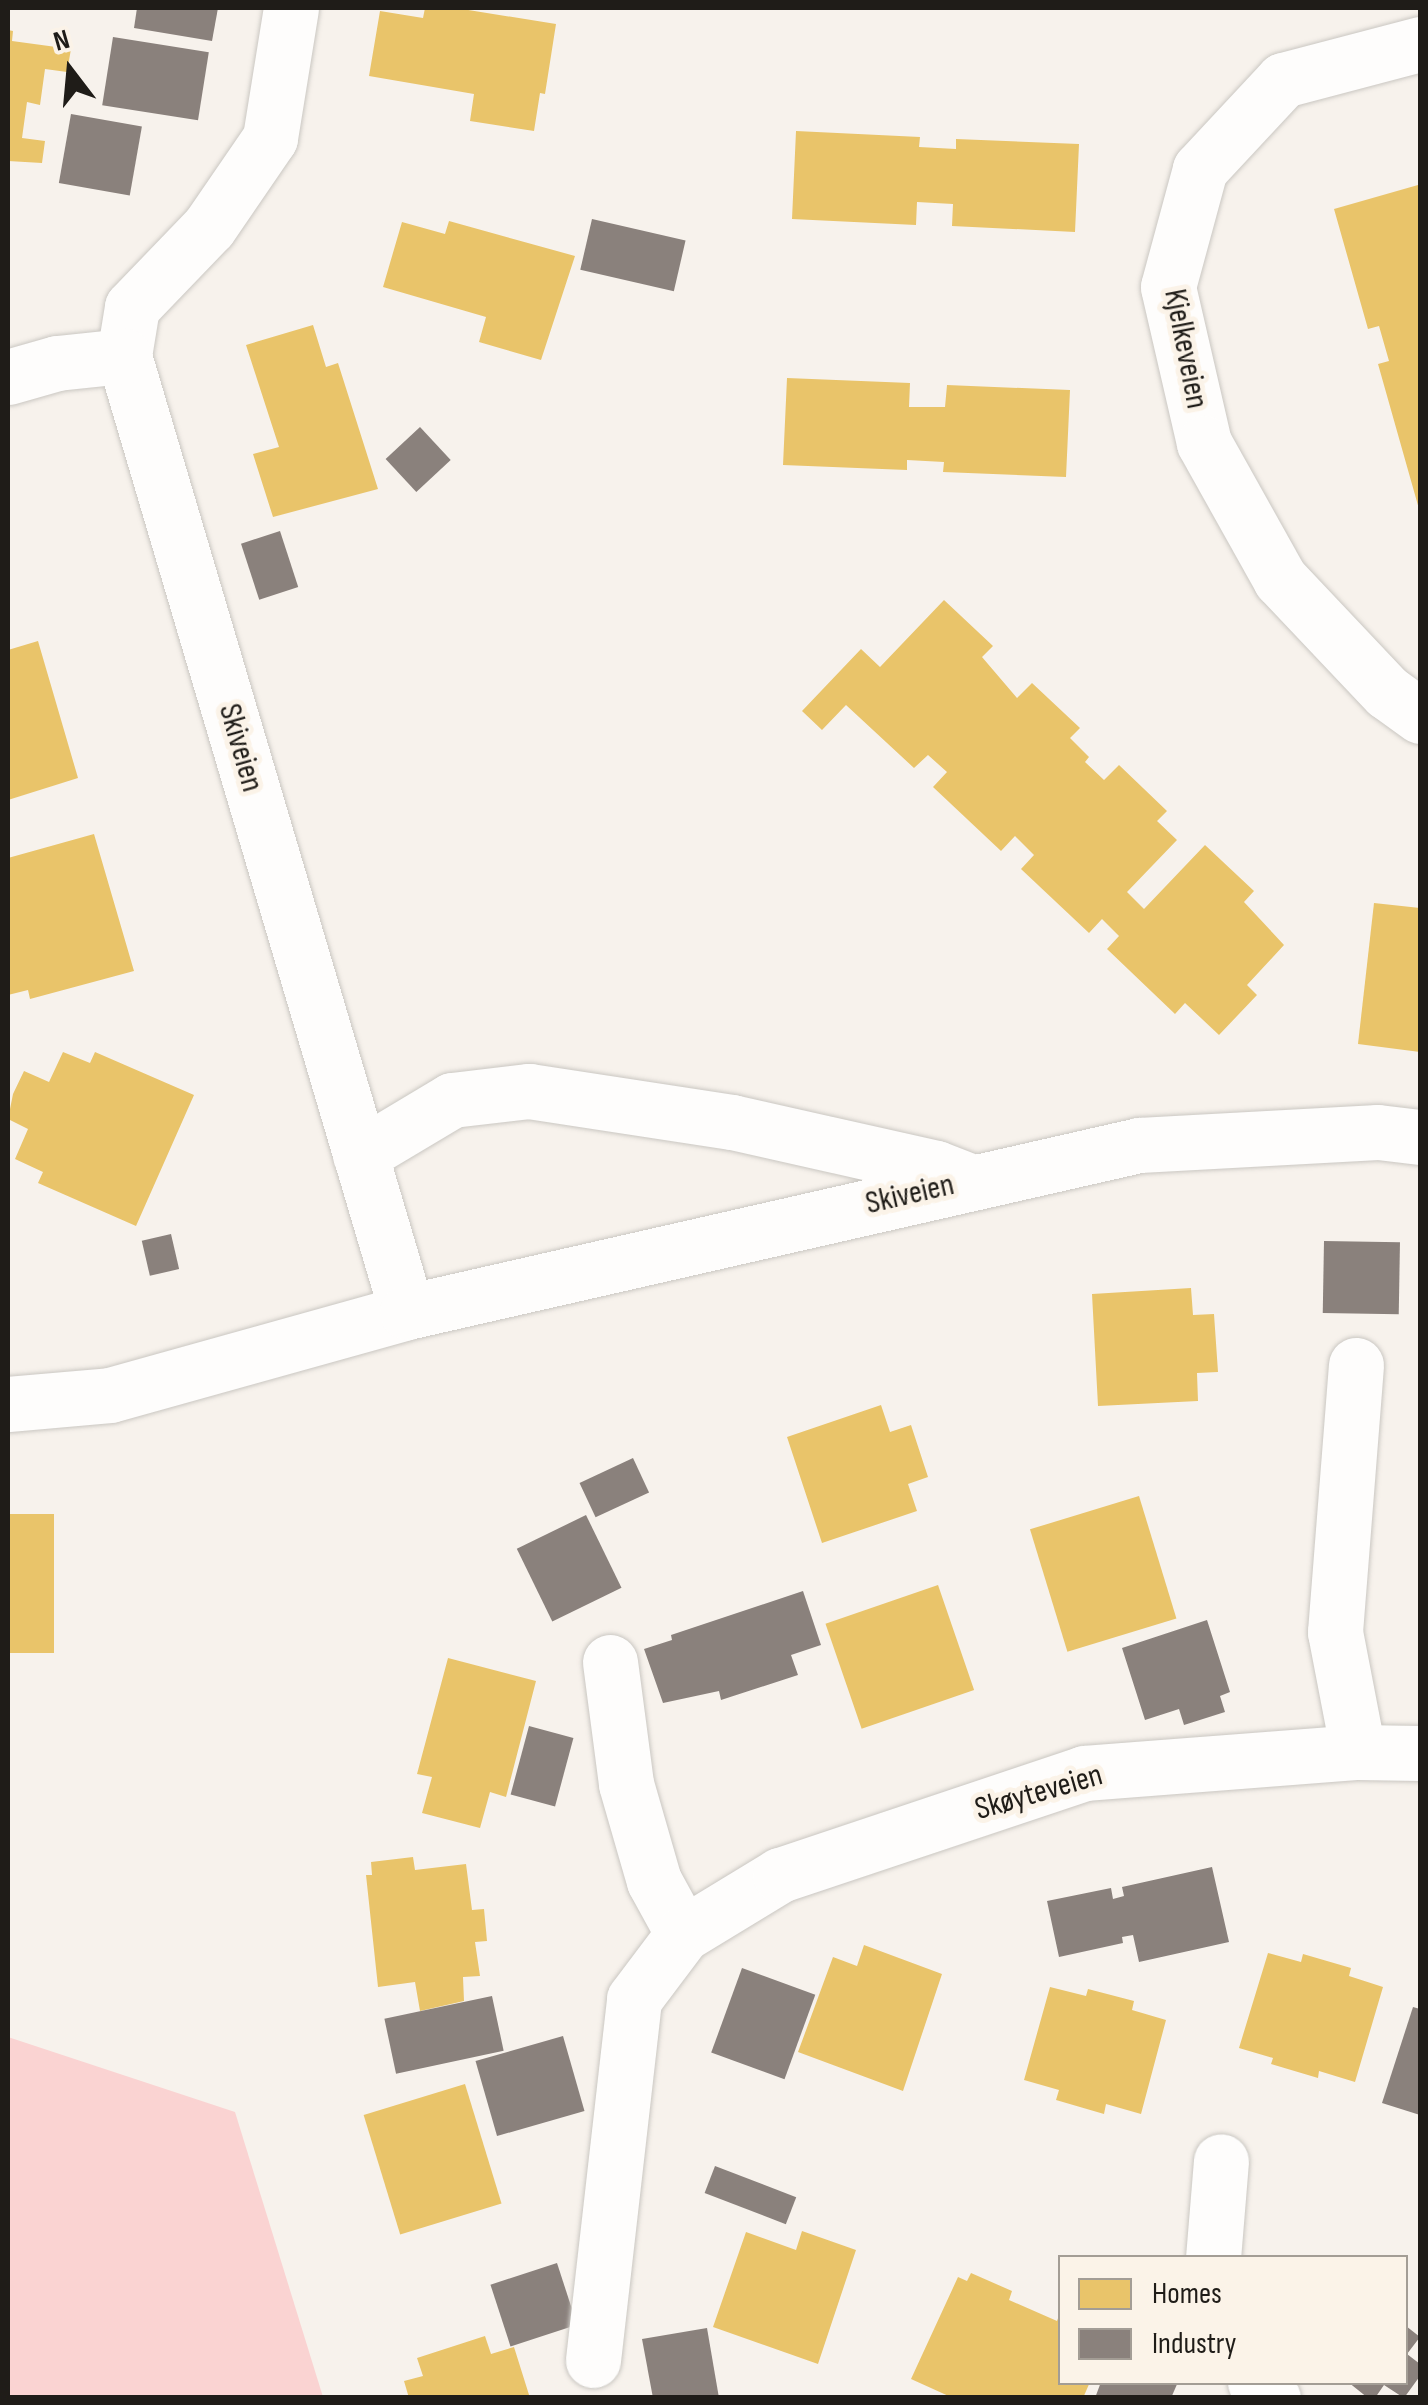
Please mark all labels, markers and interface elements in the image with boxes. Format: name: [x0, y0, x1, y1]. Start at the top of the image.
north arrow: [20, 20, 120, 120]
text: N: [50, 23, 73, 59]
street label: Kjelkeveien: [1155, 286, 1215, 412]
street label: Skiveien: [209, 700, 271, 796]
street label: Skiveien: [862, 1166, 958, 1224]
street label: Skøyteveien: [971, 1757, 1107, 1829]
legend: [1058, 2255, 1408, 2385]
text: Homes: [1152, 2276, 1222, 2312]
text: Industry: [1152, 2326, 1236, 2362]

